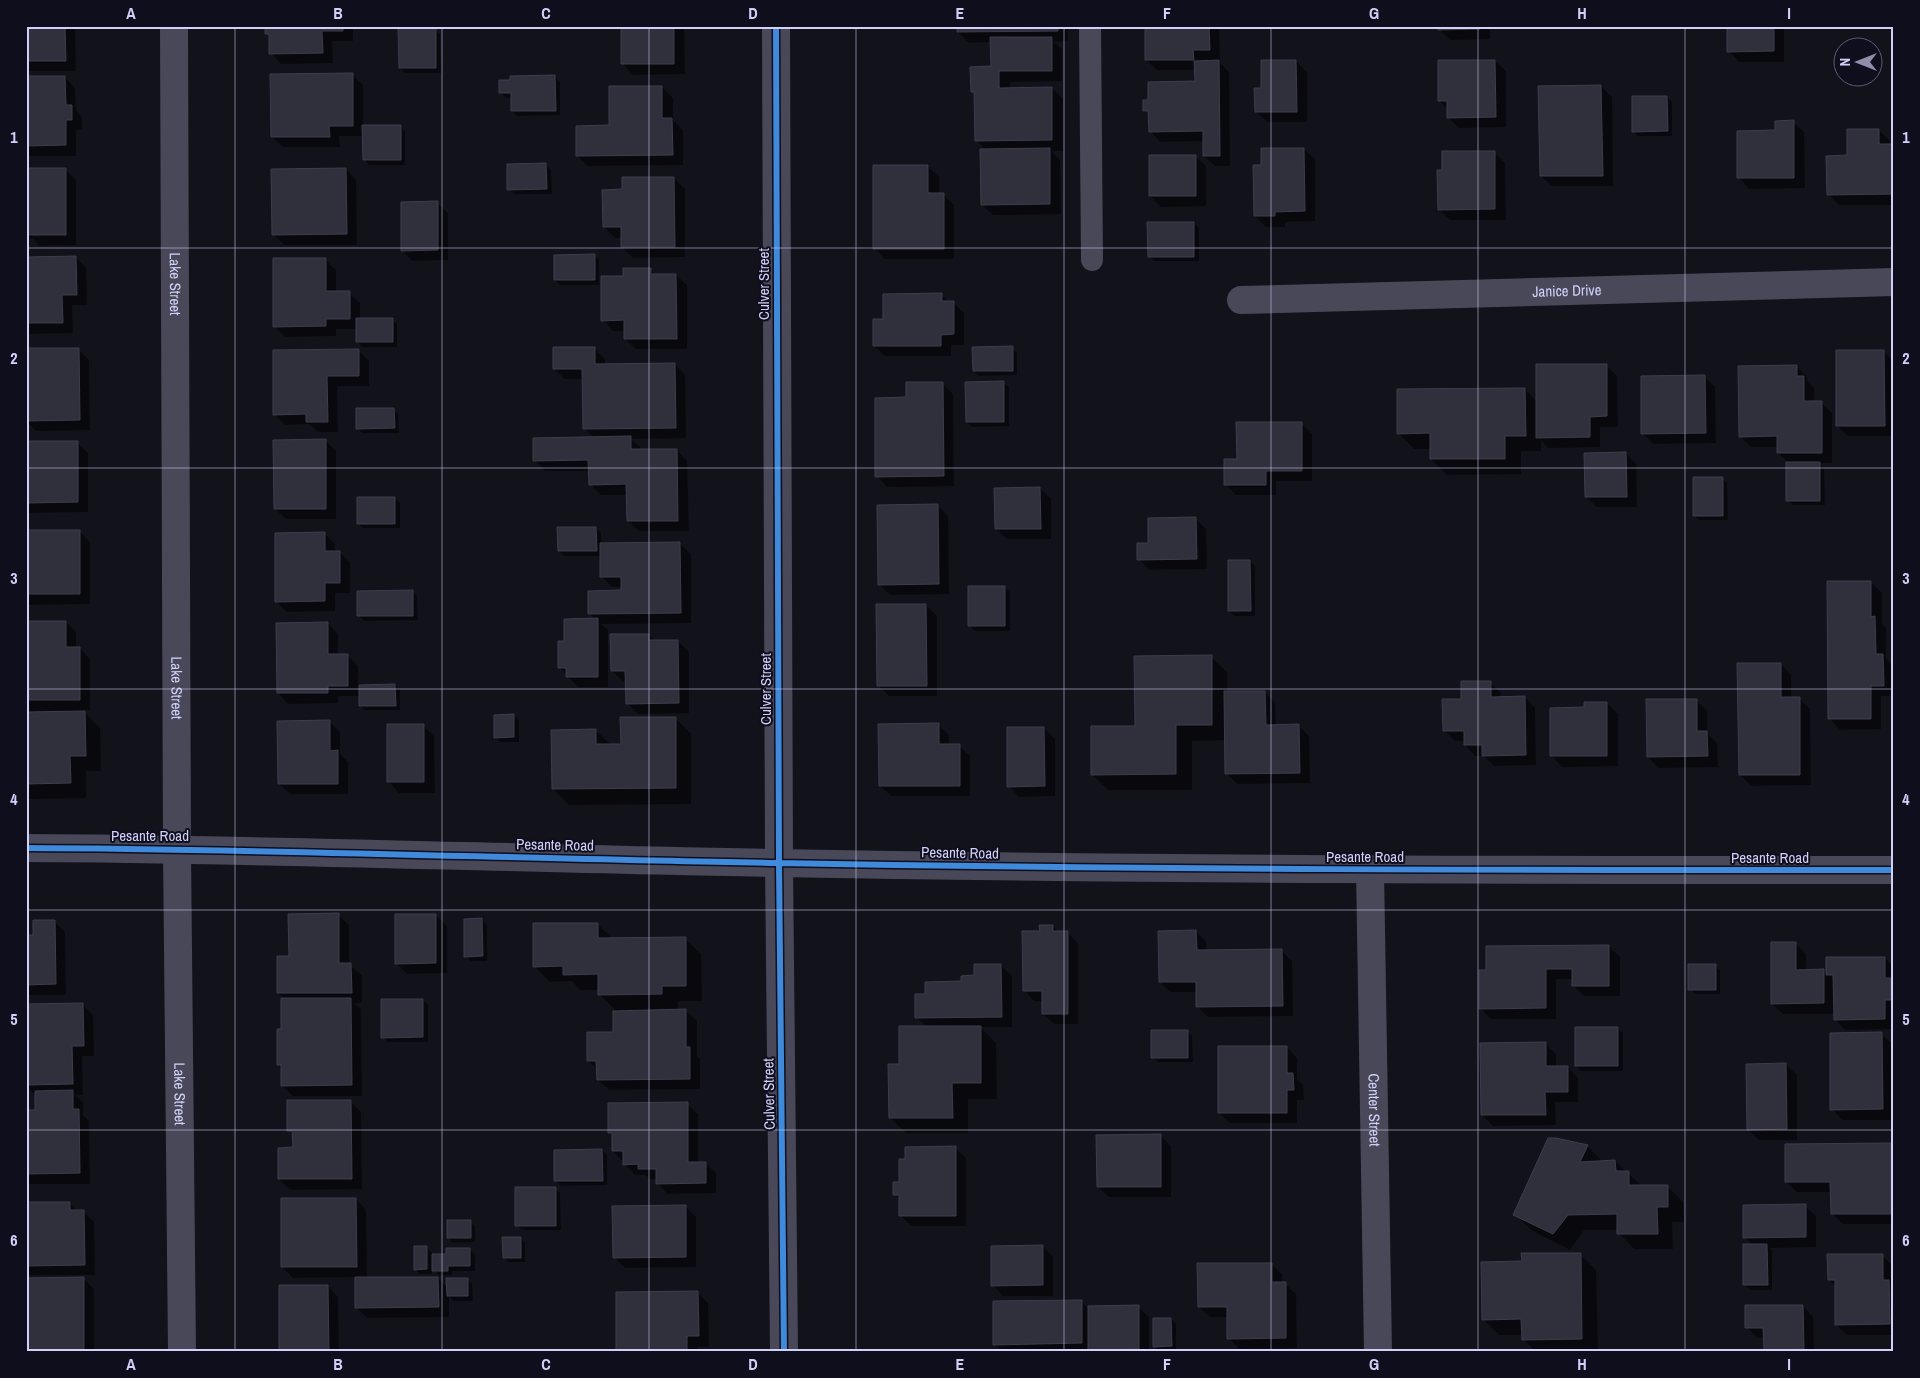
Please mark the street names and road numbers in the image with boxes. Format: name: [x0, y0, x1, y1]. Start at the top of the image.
street label: Culver Street: [753, 248, 774, 320]
street label: Lake Street: [165, 252, 186, 316]
street label: Janice Drive: [1532, 279, 1602, 302]
street label: Culver Street: [755, 653, 776, 725]
street label: Lake Street: [166, 656, 188, 720]
street label: Pesante Road: [111, 825, 189, 846]
street label: Pesante Road: [516, 833, 594, 856]
street label: Pesante Road: [921, 841, 999, 864]
street label: Pesante Road: [1326, 846, 1404, 867]
street label: Pesante Road: [1731, 847, 1809, 868]
street label: Culver Street: [757, 1057, 780, 1130]
street label: Lake Street: [169, 1062, 191, 1126]
street label: Center Street: [1363, 1073, 1386, 1147]

